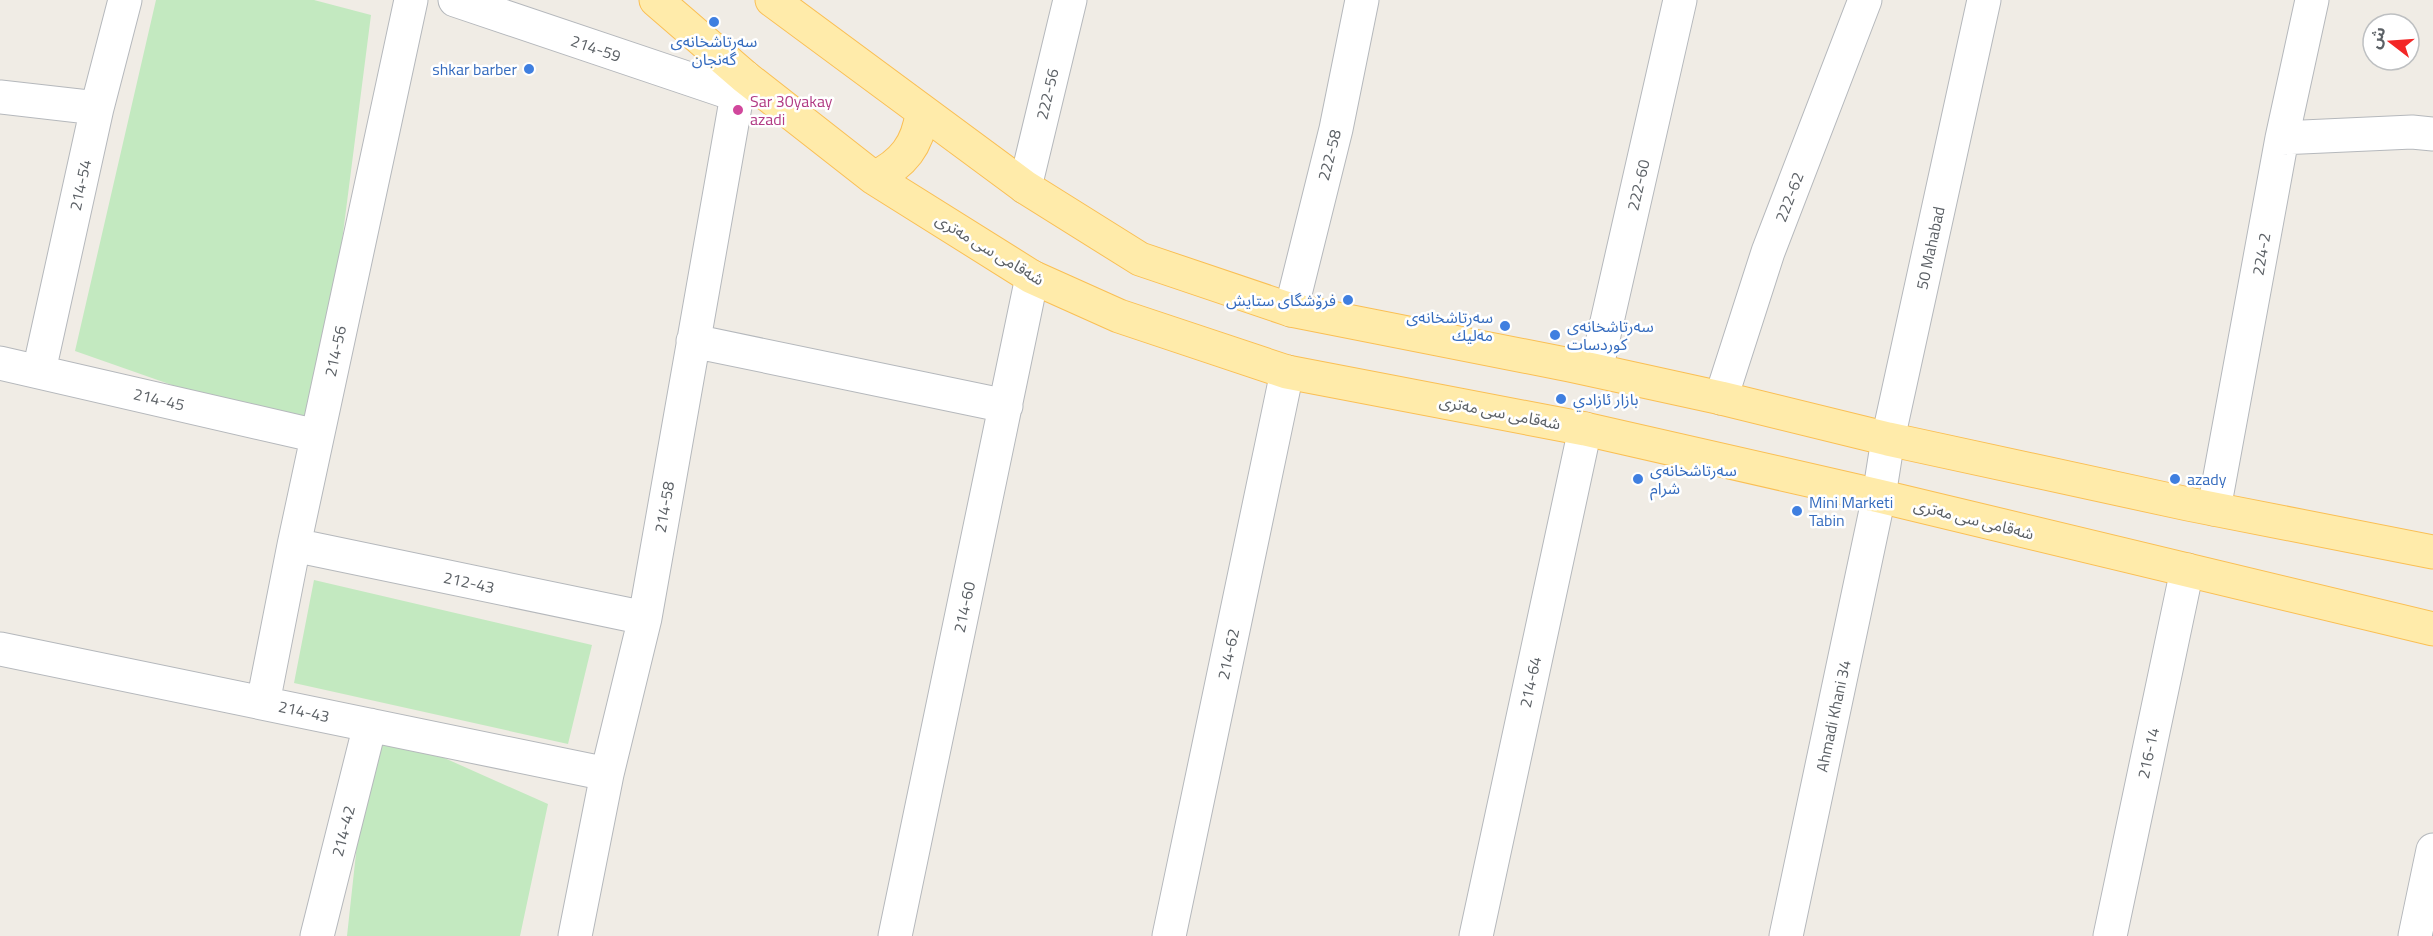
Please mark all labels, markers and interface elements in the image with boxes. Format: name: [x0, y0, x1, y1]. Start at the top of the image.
north arrow: [2361, 12, 2421, 72]
marker: سەرتاشخانەی گەنجان: [707, 15, 721, 29]
text: ش: [2362, 24, 2391, 52]
street label: 214-59: [568, 28, 624, 68]
place label: سەرتاشخانەی گەنجان: [671, 29, 757, 71]
place label: shkar barber: [432, 57, 517, 81]
marker: shkar barber: [522, 62, 536, 76]
street label: 222-56: [1029, 66, 1065, 122]
place label: Sar 30yakay azadi: [750, 89, 833, 131]
marker: Sar 30yakay azadi: [731, 103, 745, 117]
street label: 222-58: [1311, 127, 1347, 183]
street label: 214-54: [63, 157, 97, 213]
street label: 222-60: [1620, 157, 1656, 213]
street label: 222-62: [1769, 169, 1809, 225]
street label: 50 Mahabad: [1909, 204, 1951, 292]
street label: شەقامی سی مەتری: [931, 207, 1049, 291]
street label: 224-2: [2245, 231, 2277, 277]
place label: فرۆشگای ستایش: [1226, 288, 1336, 312]
marker: فرۆشگای ستایش: [1341, 293, 1355, 307]
place label: سە‌رتاشخانە‌ی مە‌لیك: [1406, 305, 1493, 347]
place label: سە‌رتاشخانە‌ی كوردسات: [1567, 314, 1654, 356]
marker: سە‌رتاشخانە‌ی مە‌لیك: [1498, 319, 1512, 333]
street label: 214-56: [318, 323, 352, 379]
marker: سە‌رتاشخانە‌ی كوردسات: [1548, 328, 1562, 342]
street label: 214-45: [131, 381, 187, 417]
place label: بازار ئازادي: [1573, 387, 1639, 412]
street label: شەقامی سی مەتری: [1437, 388, 1563, 436]
marker: بازار ئازادي: [1554, 392, 1568, 406]
place label: سە‌رتاشخانە‌ی شرام: [1650, 458, 1737, 501]
place label: azady: [2187, 467, 2227, 491]
marker: سە‌رتاشخانە‌ی شرام: [1631, 472, 1645, 486]
marker: azady: [2168, 472, 2182, 486]
street label: 214-58: [648, 479, 680, 535]
place label: Mini Marketi Tabin: [1809, 490, 1893, 532]
street label: شەقامی سی مەتری: [1911, 492, 2037, 546]
marker: Mini Marketi Tabin: [1790, 504, 1804, 518]
street label: 212-43: [441, 565, 497, 599]
street label: 214-60: [947, 579, 981, 635]
street label: 214-62: [1211, 626, 1245, 682]
street label: 214-64: [1513, 654, 1547, 710]
street label: Ahmadi Khani 34: [1809, 658, 1857, 774]
street label: 214-43: [276, 694, 332, 728]
street label: 216-14: [2131, 725, 2165, 781]
street label: 214-42: [325, 803, 361, 859]

